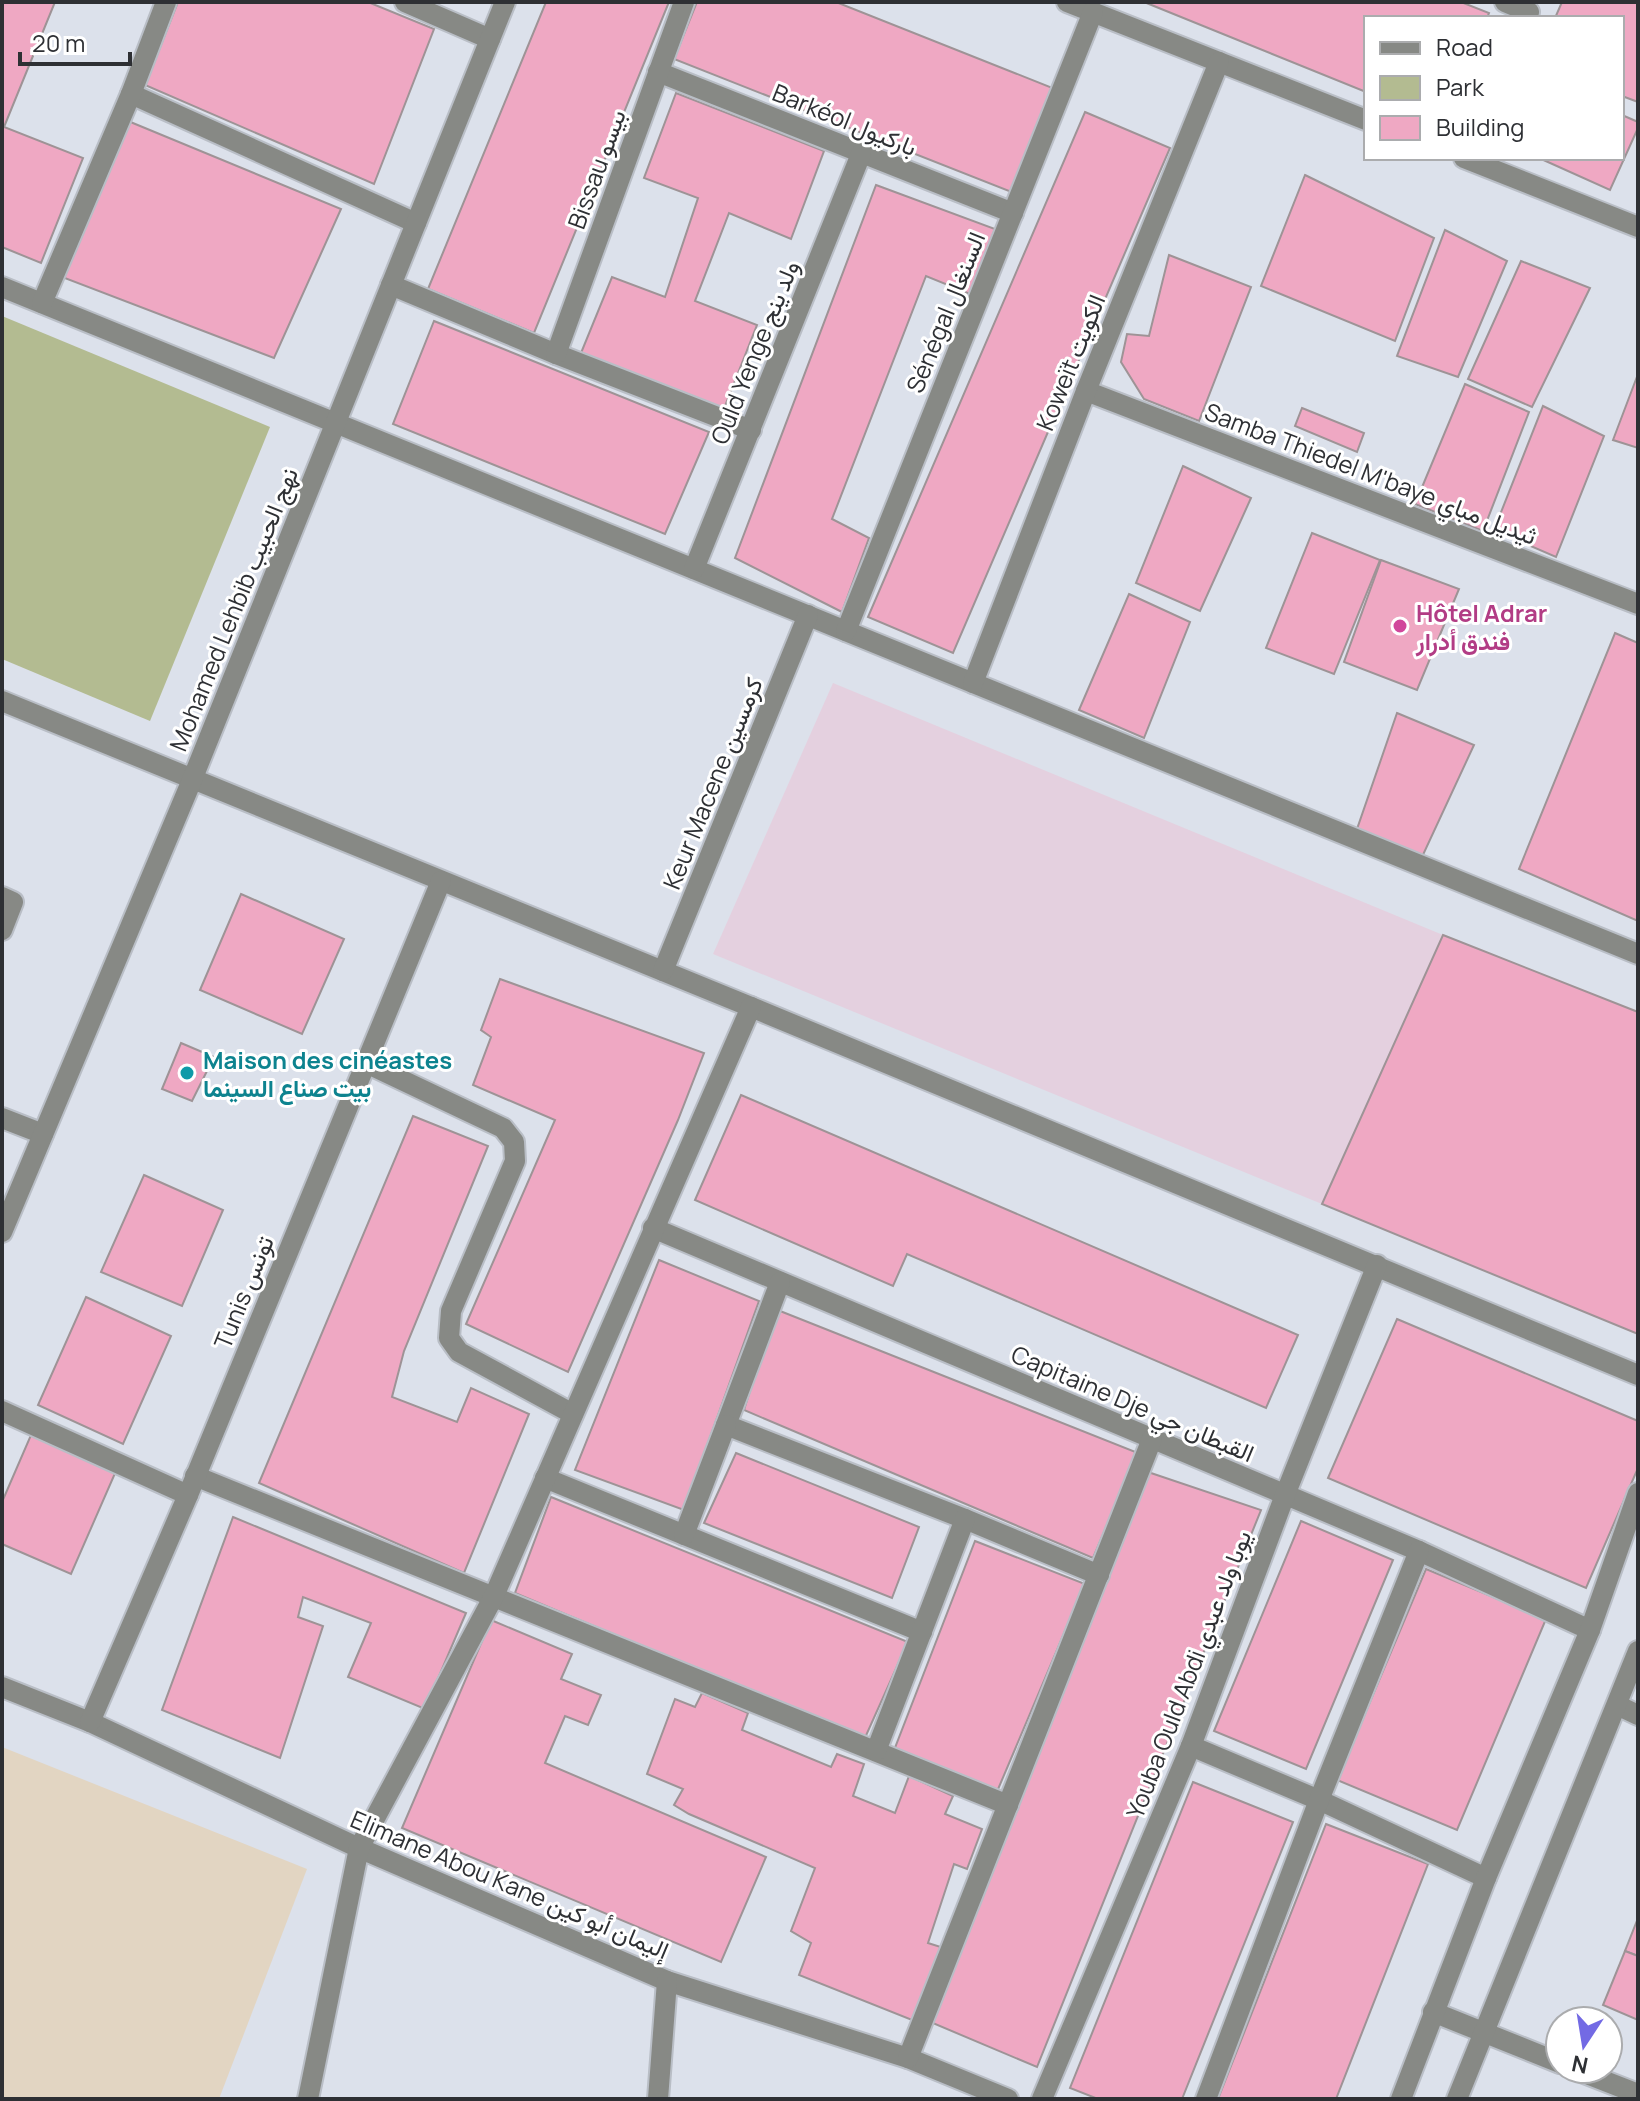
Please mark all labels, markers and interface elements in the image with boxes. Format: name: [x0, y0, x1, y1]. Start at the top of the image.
scale bar: [20, 16, 130, 66]
legend: [1364, 16, 1624, 160]
text: 20 m: [32, 26, 85, 59]
text: Road: [1436, 30, 1493, 63]
text: Park: [1436, 70, 1485, 103]
street label: Barkéol باركيول: [768, 75, 922, 163]
street label: Bissau بيسو: [559, 105, 633, 233]
text: Building: [1436, 110, 1524, 143]
street label: Sénégal السنغال: [898, 227, 992, 397]
street label: Ould Yenge ولد ينج: [702, 255, 808, 450]
street label: Koweït الكويت: [1028, 289, 1112, 435]
street label: Samba Thiedel M'baye ثيديل مباي: [1199, 394, 1542, 555]
street label: Mohamed Lehbib نهج الحبيب: [161, 462, 307, 756]
place label: Hôtel Adrar فندق أدرار: [1415, 596, 1547, 657]
marker: Hôtel Adrar فندق أدرار: [1391, 617, 1409, 635]
street label: Keur Macene كرمسين: [654, 672, 770, 894]
place label: Maison des cinéastes بيت صناع السينما: [203, 1043, 452, 1105]
marker: Maison des cinéastes بيت صناع السينما: [178, 1064, 196, 1082]
street label: Tunis تونس: [205, 1231, 281, 1353]
street label: Capitaine Dje القبطان جي: [1005, 1337, 1259, 1473]
street label: Youba Ould Abdi يوبا ولد عبدي: [1118, 1525, 1262, 1824]
street label: Elimane Abou Kane إليمان أبو كين: [346, 1802, 674, 1966]
north arrow: [1544, 2005, 1624, 2085]
text: N: [1569, 2048, 1591, 2081]

